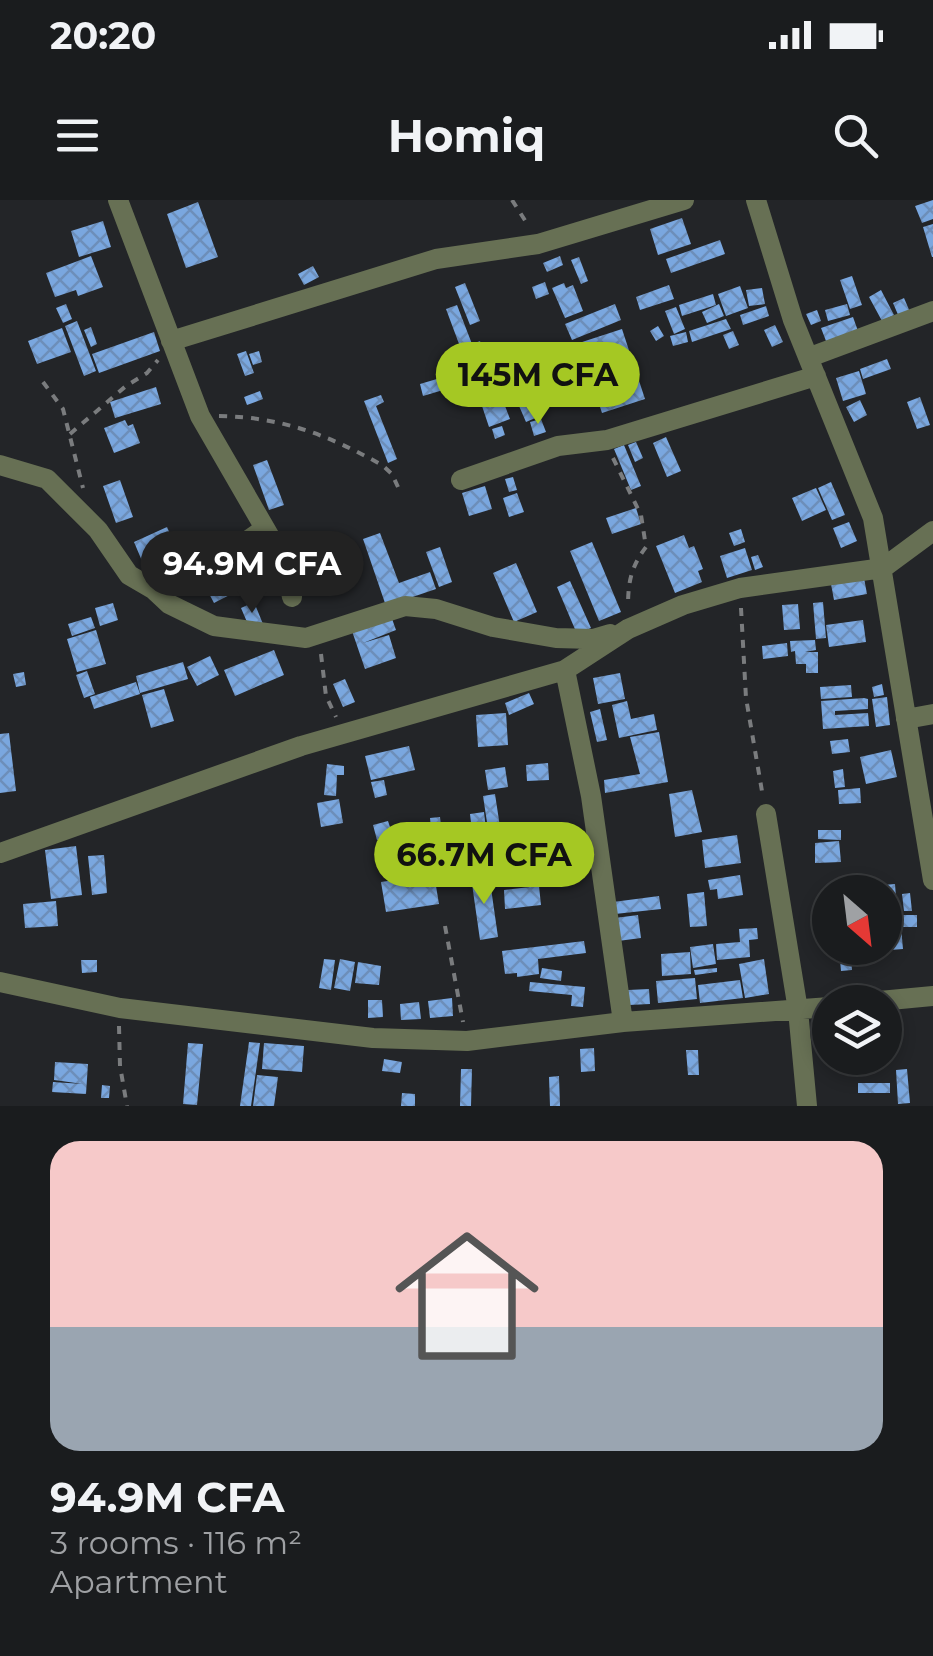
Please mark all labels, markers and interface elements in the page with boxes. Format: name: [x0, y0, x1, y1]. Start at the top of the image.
text: 20:20: [50, 12, 156, 59]
icon: menu: [50, 108, 105, 163]
text: Homiq: [388, 108, 545, 163]
icon: search: [828, 108, 883, 163]
pin: 145M CFA: [435, 342, 641, 427]
text: 145M CFA: [458, 355, 618, 394]
pin: 94.9M CFA: [138, 531, 366, 616]
text: 94.9M CFA: [163, 544, 341, 583]
pin: 66.7M CFA: [370, 822, 598, 907]
text: 66.7M CFA: [396, 835, 572, 874]
north arrow: [812, 875, 902, 965]
map controls: [812, 875, 902, 1075]
button: layers: [812, 985, 902, 1075]
icon: home: [377, 1206, 557, 1386]
text: 94.9M CFA: [50, 1471, 285, 1523]
text: 3 rooms · 116 m²: [50, 1523, 302, 1562]
text: Apartment: [50, 1562, 228, 1601]

